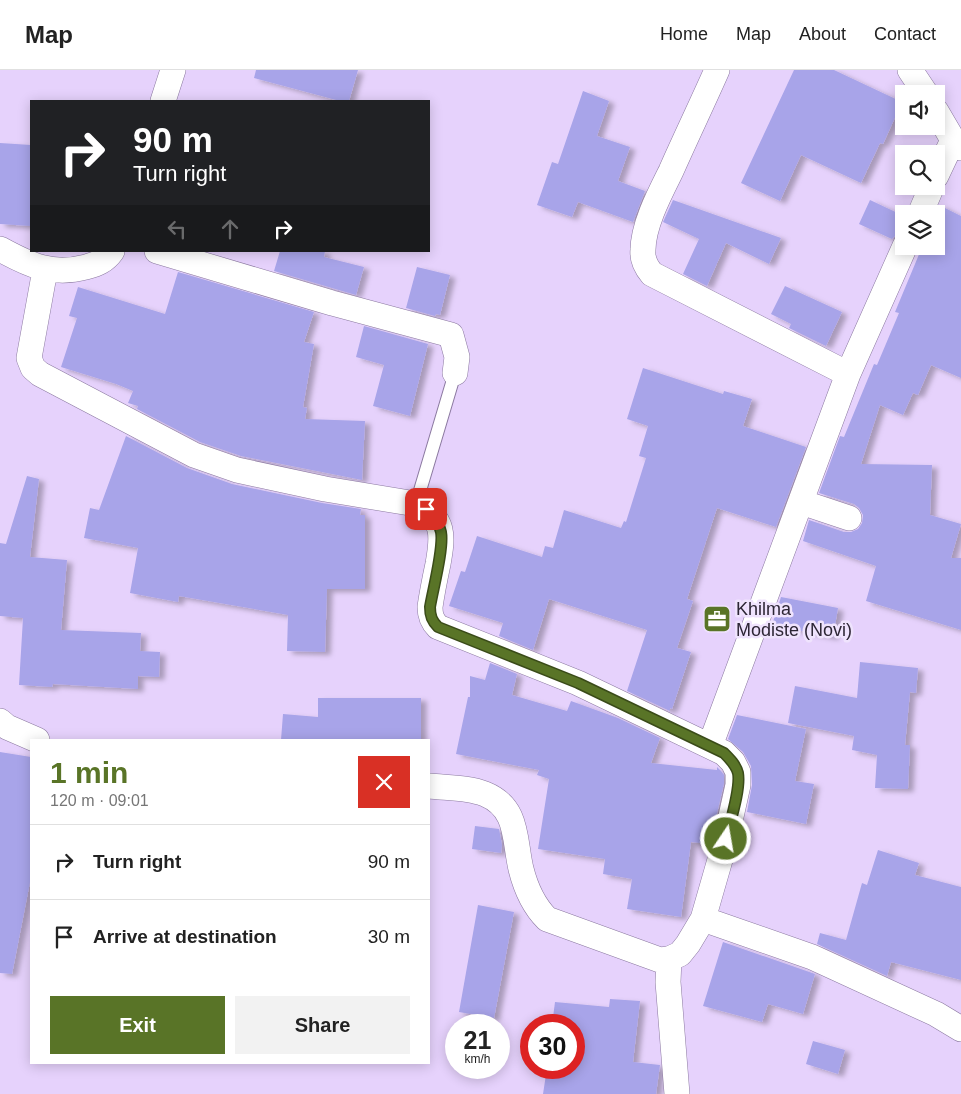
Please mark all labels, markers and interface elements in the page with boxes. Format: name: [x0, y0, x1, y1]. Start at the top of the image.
text: Map: [25, 21, 73, 48]
text: Home: [660, 24, 708, 44]
text: Map: [736, 24, 771, 44]
text: About: [799, 24, 846, 44]
text: Contact: [874, 24, 936, 44]
map controls: [895, 85, 945, 255]
button: sound: [895, 85, 945, 135]
icon: right: [50, 120, 115, 185]
text: 90 m: [133, 120, 213, 159]
button: search: [895, 145, 945, 195]
text: Turn right: [133, 161, 226, 186]
button: layers: [895, 205, 945, 255]
icon: left: [163, 215, 191, 243]
icon: ahead: [216, 215, 244, 243]
icon: right: [269, 215, 297, 243]
pin: [405, 488, 447, 530]
icon: arrive: [412, 495, 440, 523]
place label: Khilma Modiste (Novi): [736, 599, 852, 640]
office icon: Khilma Modiste (Novi): [702, 604, 732, 634]
text: 1 min: [50, 756, 128, 789]
button: close: [358, 756, 410, 808]
text: 120 m · 09:01: [50, 792, 149, 809]
position arrow: [699, 812, 751, 864]
icon: right: [50, 848, 78, 876]
text: Turn right: [93, 851, 181, 872]
text: 90 m: [368, 851, 410, 872]
icon: arrive: [50, 923, 78, 951]
text: Arrive at destination: [93, 926, 277, 947]
text: 30 m: [368, 926, 410, 947]
button: Exit: [50, 996, 225, 1054]
button: Share: [235, 996, 410, 1054]
speed limit sign: 30: [520, 1014, 585, 1079]
text: 21: [464, 1026, 491, 1054]
text: km/h: [464, 1052, 491, 1066]

